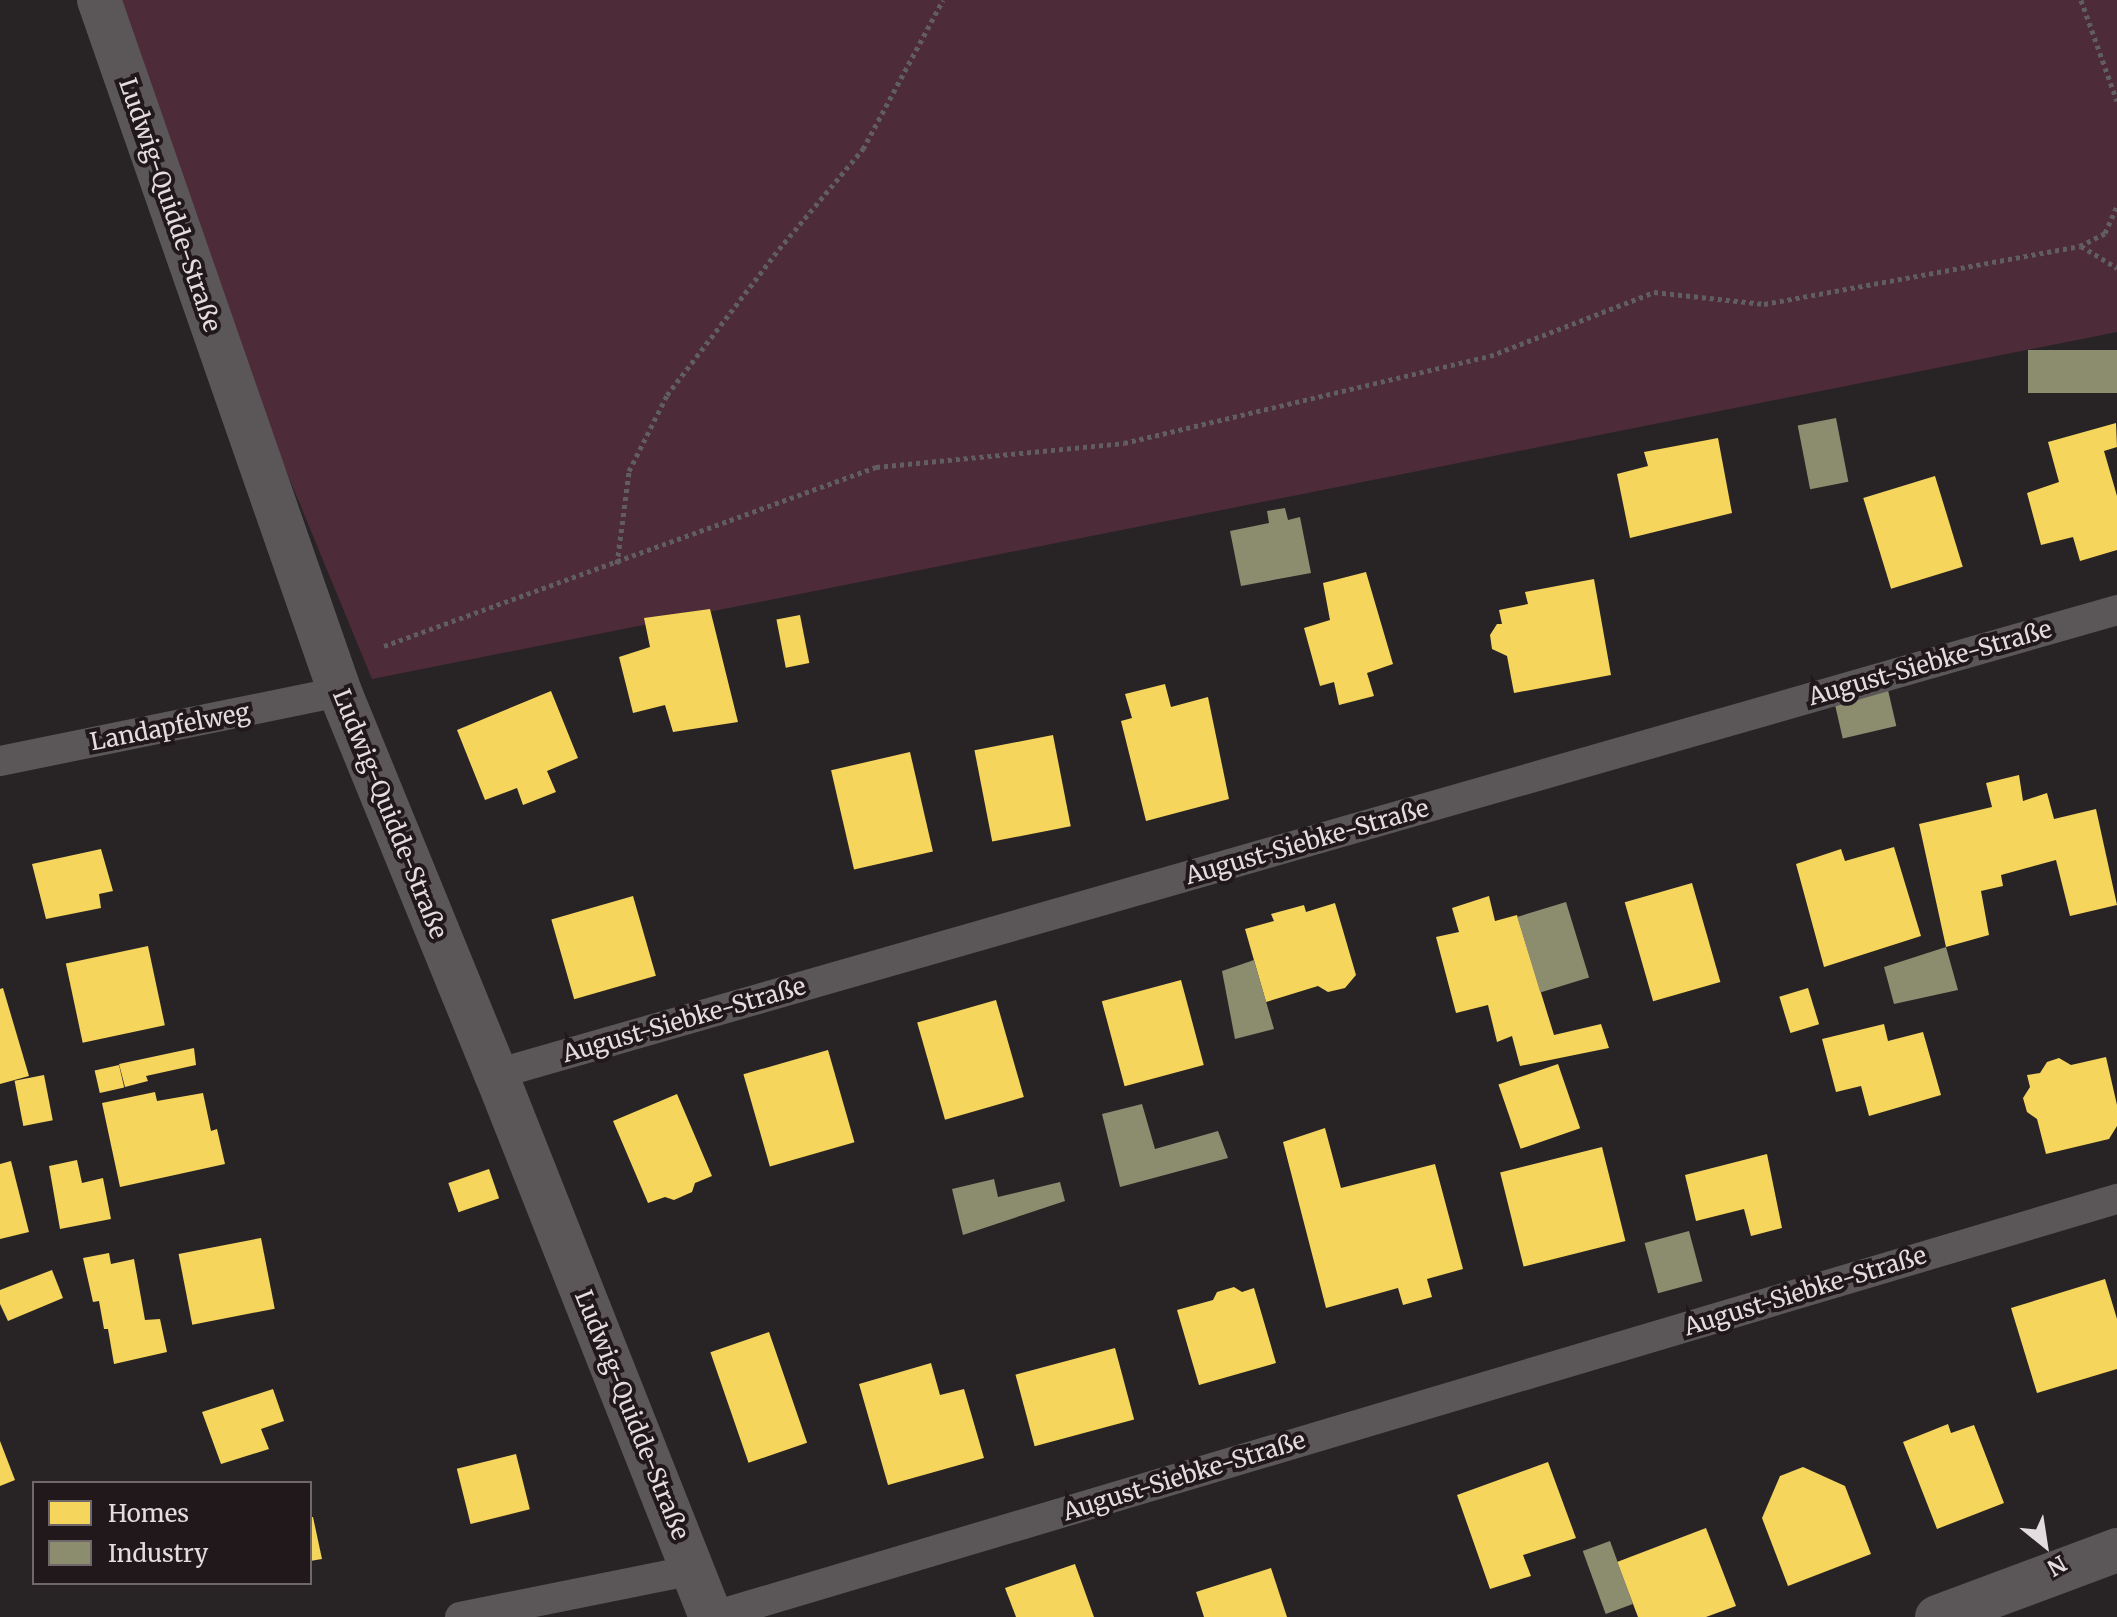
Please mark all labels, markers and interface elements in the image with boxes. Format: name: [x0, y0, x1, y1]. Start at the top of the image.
street label: Ludwig-Quidde-Straße: [113, 74, 227, 336]
street label: August-Siebke-Straße: [1805, 614, 2055, 712]
street label: Ludwig-Quidde-Straße: [327, 685, 453, 943]
street label: Landapfelweg: [88, 697, 252, 757]
street label: August-Siebke-Straße: [1182, 793, 1432, 891]
street label: August-Siebke-Straße: [559, 971, 809, 1069]
street label: August-Siebke-Straße: [1680, 1240, 1930, 1342]
street label: Ludwig-Quidde-Straße: [569, 1286, 695, 1544]
street label: August-Siebke-Straße: [1059, 1425, 1309, 1527]
legend: [32, 1481, 312, 1585]
text: Homes: [108, 1498, 189, 1529]
north arrow: [2005, 1505, 2085, 1585]
text: Industry: [108, 1538, 208, 1569]
text: N: [2042, 1549, 2072, 1582]

